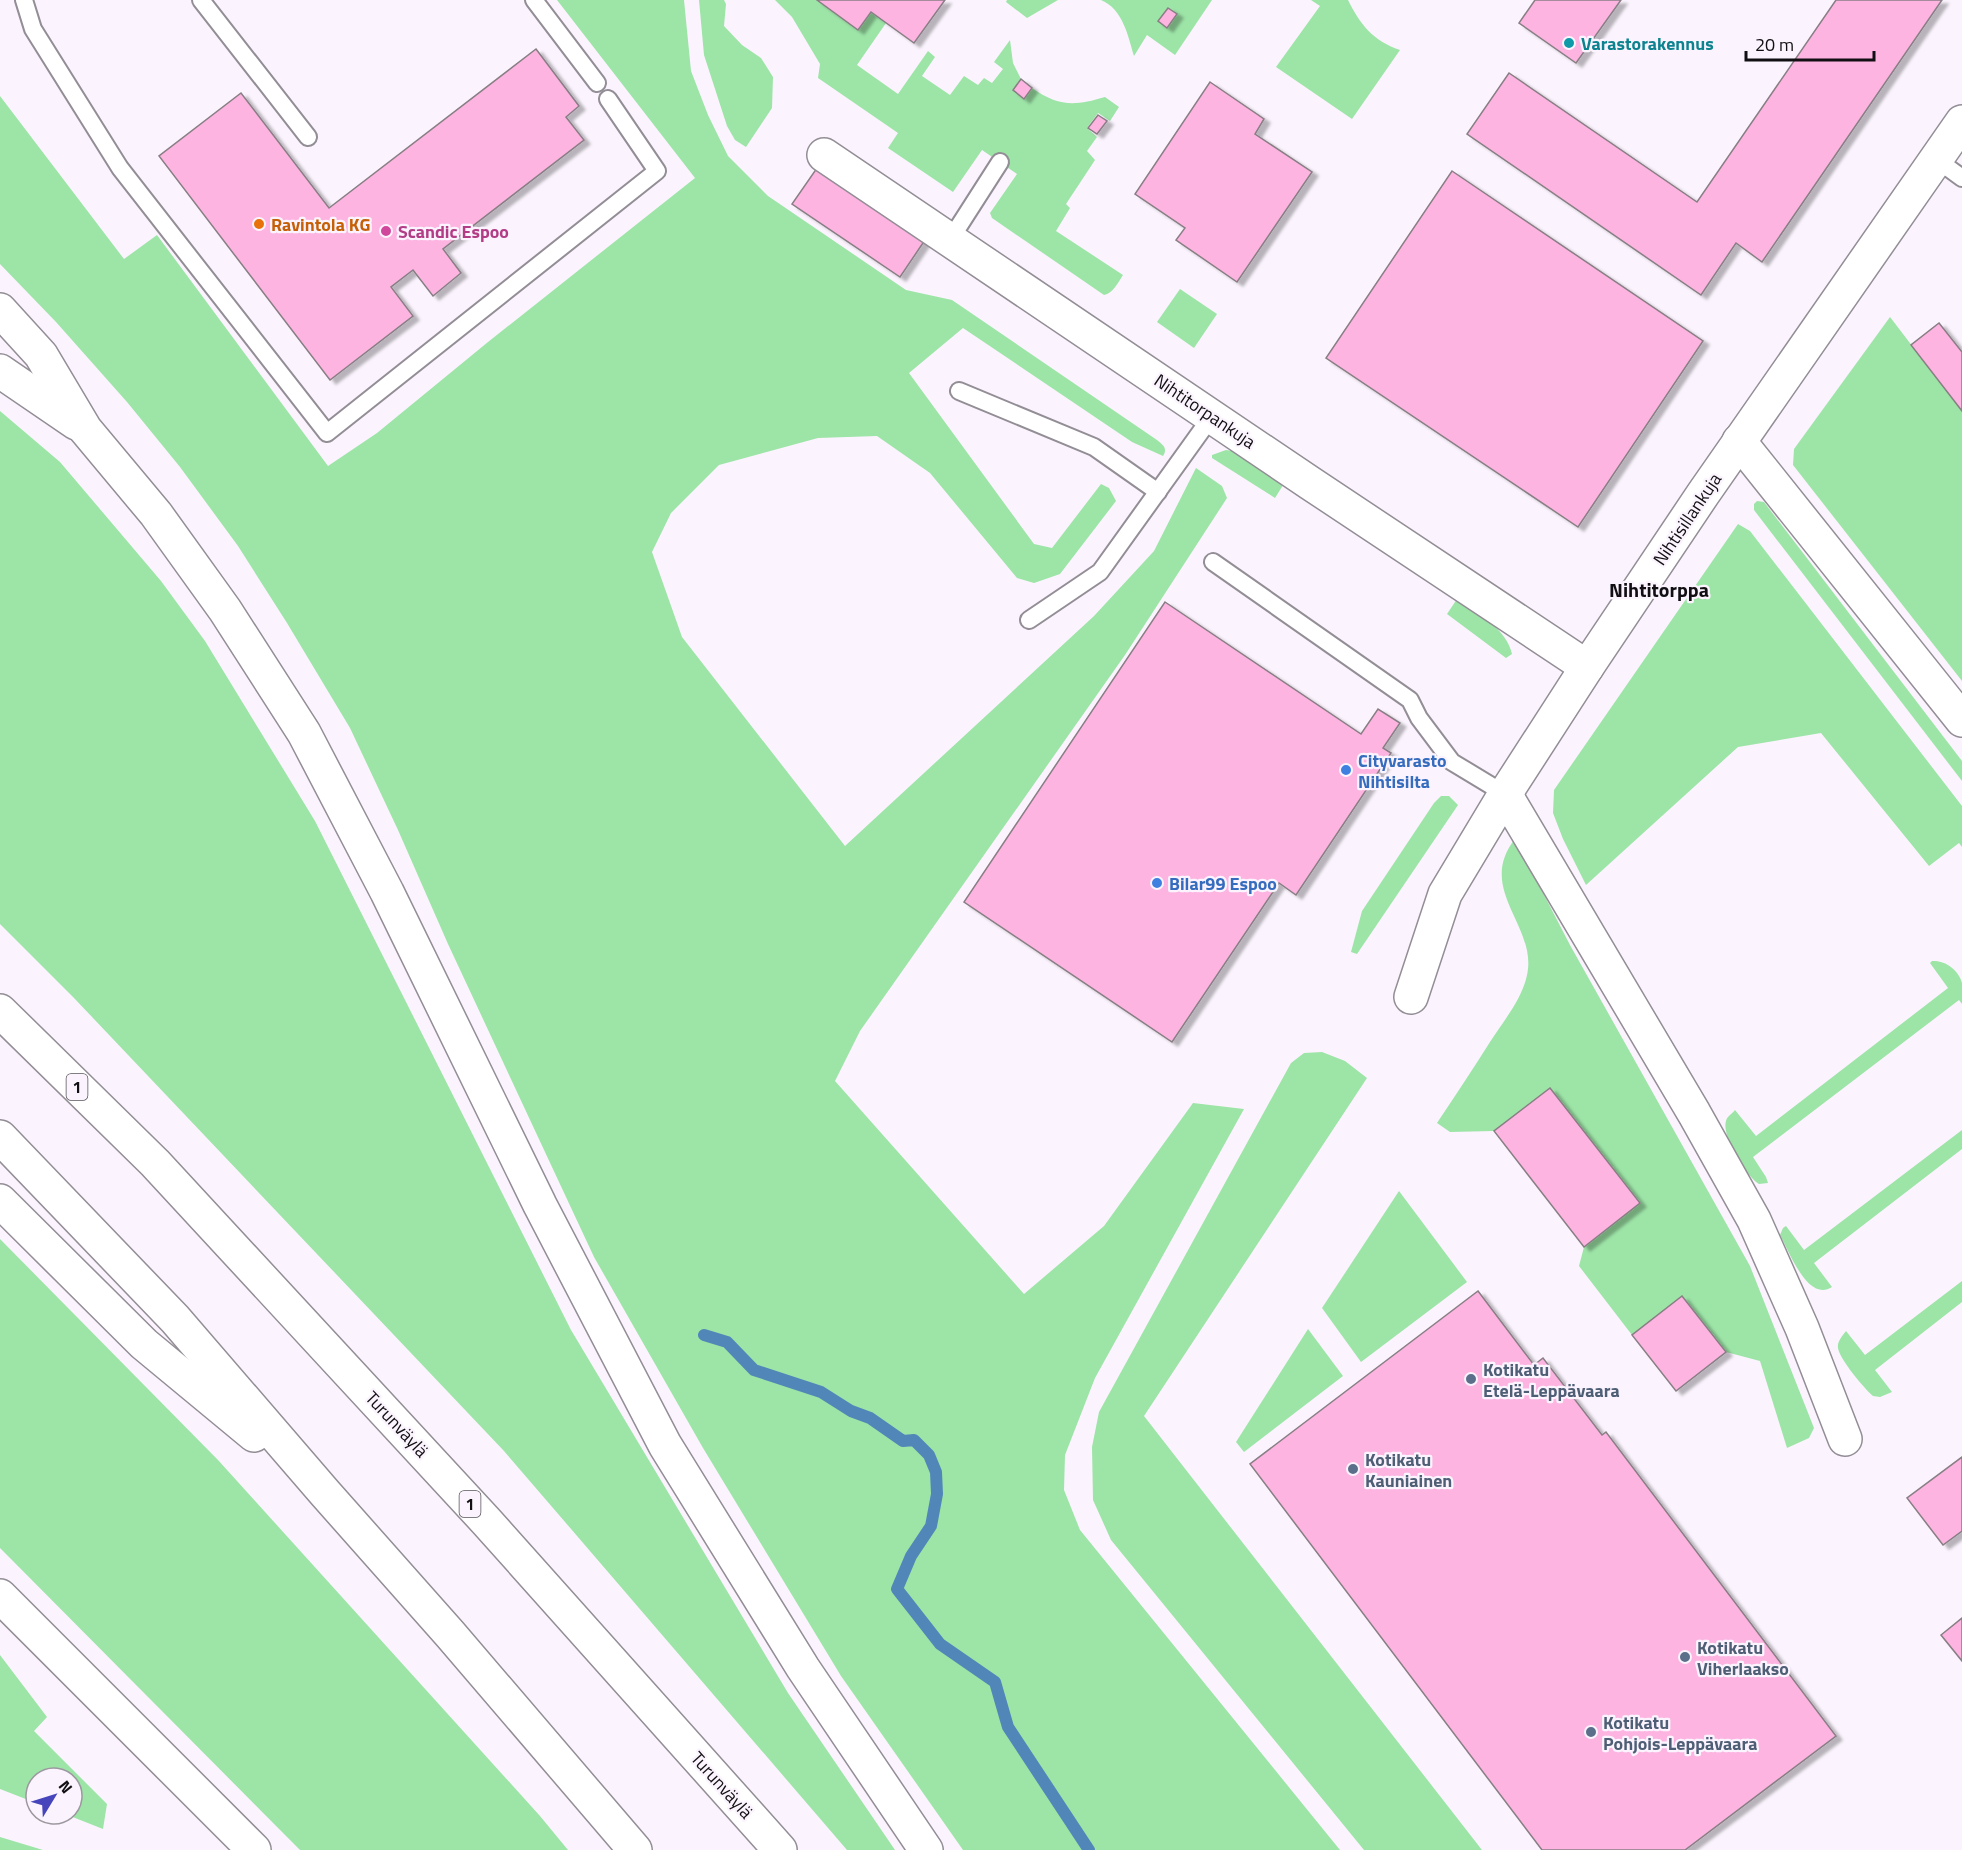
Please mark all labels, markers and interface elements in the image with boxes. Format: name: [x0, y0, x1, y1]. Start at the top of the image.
scale bar: [1746, 24, 1874, 62]
place label: Varastorakennus: [1581, 30, 1714, 57]
text: 20 m: [1755, 31, 1794, 58]
marker: Varastorakennus: [1562, 36, 1576, 50]
place label: Ravintola KG: [271, 211, 370, 238]
marker: Ravintola KG: [252, 217, 266, 231]
place label: Scandic Espoo: [398, 218, 509, 245]
marker: Scandic Espoo: [379, 224, 393, 238]
street label: Nihtitorpankuja: [1149, 367, 1261, 455]
street label: Nihtisillankuja: [1646, 467, 1728, 571]
district label: Nihtitorppa: [1609, 574, 1709, 605]
place label: Cityvarasto Nihtisilta: [1358, 747, 1447, 795]
marker: Cityvarasto Nihtisilta: [1339, 763, 1353, 777]
place label: Bilar99 Espoo: [1169, 870, 1277, 897]
marker: Bilar99 Espoo: [1150, 876, 1164, 890]
road number: 1: [66, 1074, 88, 1100]
place label: Kotikatu Etelä-Leppävaara: [1483, 1356, 1620, 1404]
marker: Kotikatu Etelä-Leppävaara: [1464, 1372, 1478, 1386]
street label: Turunväylä: [359, 1385, 435, 1463]
place label: Kotikatu Kauniainen: [1365, 1446, 1452, 1494]
marker: Kotikatu Kauniainen: [1346, 1462, 1360, 1476]
road number: 1: [460, 1491, 480, 1517]
place label: Kotikatu Viherlaakso: [1697, 1634, 1789, 1682]
marker: Kotikatu Viherlaakso: [1678, 1650, 1692, 1664]
place label: Kotikatu Pohjois-Leppävaara: [1603, 1709, 1757, 1757]
marker: Kotikatu Pohjois-Leppävaara: [1584, 1725, 1598, 1739]
street label: Turunväylä: [684, 1745, 760, 1825]
north arrow: [24, 1766, 84, 1826]
text: N: [53, 1775, 79, 1799]

